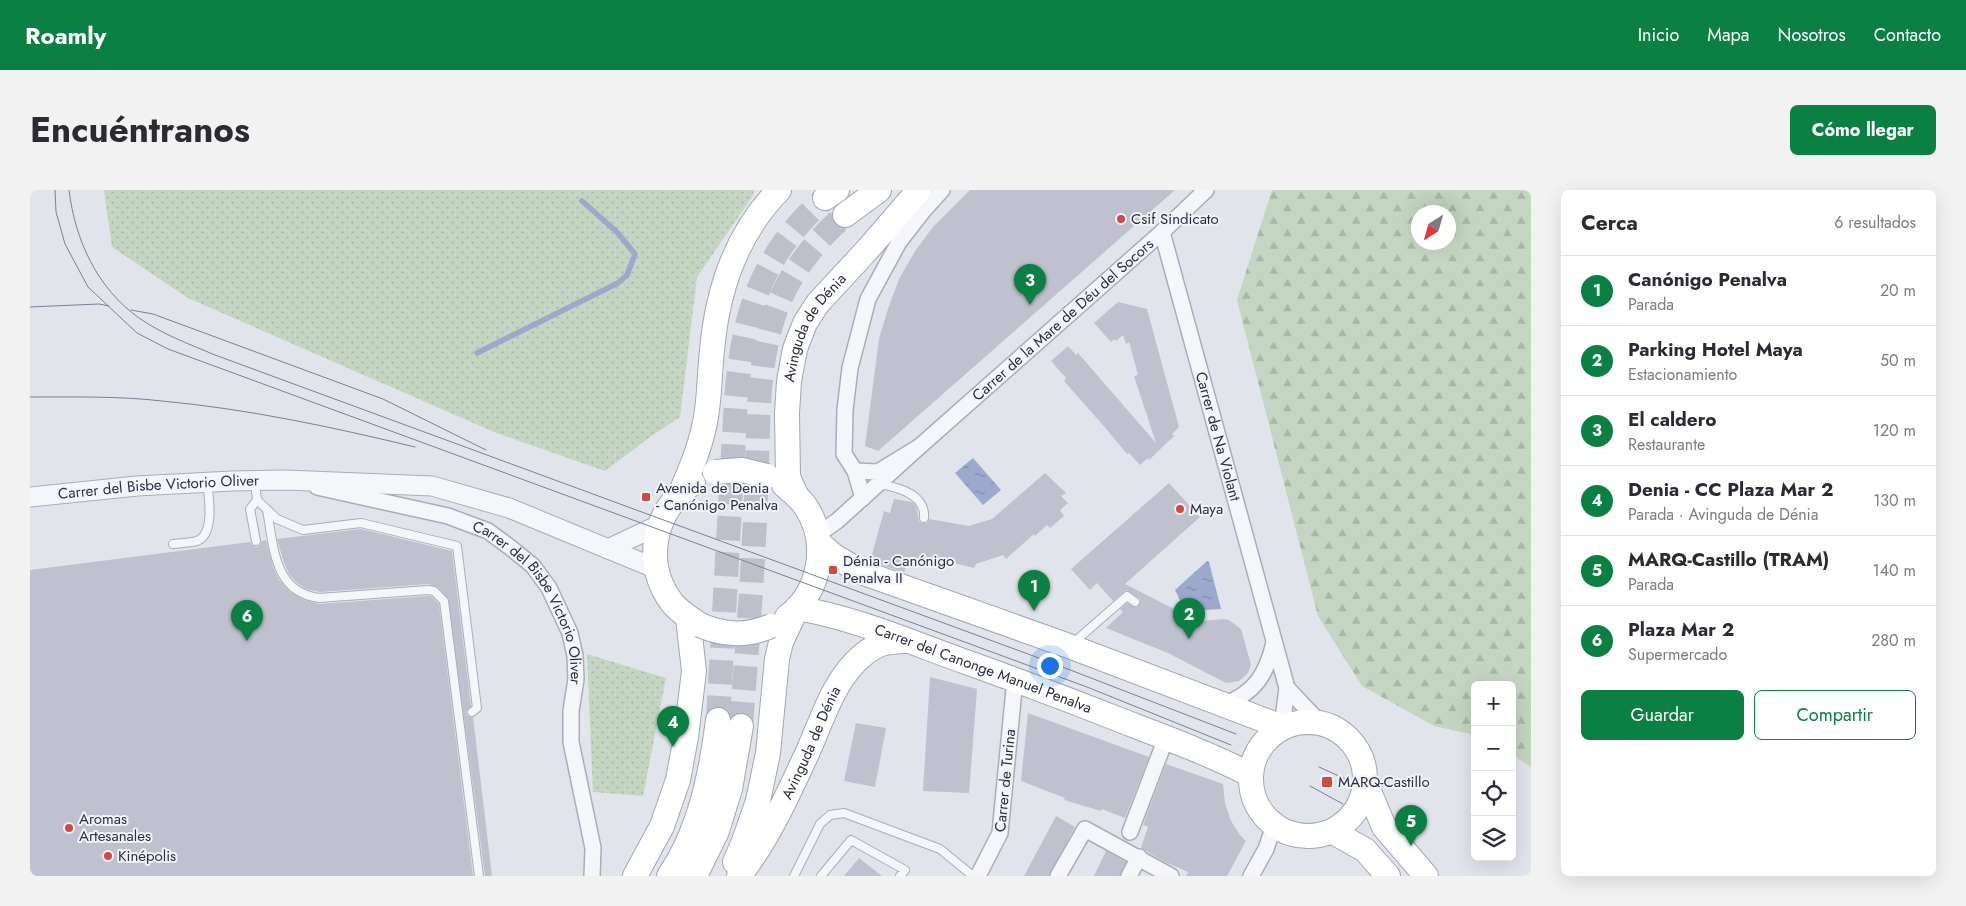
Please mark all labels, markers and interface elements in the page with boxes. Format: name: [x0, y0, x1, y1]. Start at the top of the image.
text: Roamly: [25, 18, 106, 53]
text: Inicio: [1638, 22, 1679, 48]
text: Mapa: [1707, 22, 1749, 48]
text: Nosotros: [1777, 22, 1846, 48]
text: Contacto: [1874, 22, 1941, 48]
text: Encuéntranos: [30, 105, 250, 155]
button: Cómo llegar: [1790, 105, 1936, 155]
north arrow: [1411, 205, 1456, 250]
place label: Csif Sindicato: [1131, 208, 1219, 230]
text: Cerca: [1581, 208, 1638, 238]
text: 6 resultados: [1834, 211, 1916, 234]
marker: Csif Sindicato: [1115, 213, 1127, 225]
street label: Carrer de la Mare de Déu del Socors: [967, 233, 1158, 406]
pin: 3: [1014, 264, 1046, 305]
text: Canónigo Penalva: [1628, 266, 1787, 293]
street label: Avinguda de Dénia: [778, 268, 851, 384]
text: 1: [1593, 279, 1601, 302]
text: 20 m: [1880, 279, 1916, 302]
text: Parada: [1628, 293, 1674, 316]
text: Parking Hotel Maya: [1628, 336, 1803, 363]
text: 2: [1592, 349, 1602, 372]
text: 50 m: [1880, 349, 1916, 372]
text: Estacionamiento: [1628, 363, 1737, 386]
street label: Carrer de Na Violant: [1190, 369, 1246, 504]
text: El caldero: [1628, 406, 1716, 433]
text: 3: [1592, 419, 1602, 442]
text: 120 m: [1873, 419, 1916, 442]
text: Restaurante: [1628, 433, 1705, 456]
street label: Carrer del Bisbe Victorio Oliver: [57, 469, 260, 505]
text: Denia - CC Plaza Mar 2: [1628, 476, 1833, 503]
place label: Avenida de Denia - Canónigo Penalva: [656, 477, 778, 516]
text: 4: [1591, 489, 1603, 512]
text: 130 m: [1873, 489, 1916, 512]
marker: Avenida de Denia - Canónigo Penalva: [640, 491, 652, 503]
place label: Maya: [1190, 498, 1223, 520]
marker: Maya: [1174, 503, 1186, 515]
text: Parada · Avinguda de Dénia: [1628, 503, 1818, 526]
street label: Carrer del Bisbe Victorio Oliver: [470, 515, 587, 687]
text: MARQ-Castillo (TRAM): [1628, 546, 1829, 573]
place label: Dénia - Canónigo Penalva II: [843, 550, 954, 589]
text: 5: [1592, 559, 1602, 582]
text: 140 m: [1873, 559, 1916, 582]
marker: Dénia - Canónigo Penalva II: [827, 564, 839, 576]
pin: 1: [1018, 570, 1050, 611]
text: Parada: [1628, 573, 1674, 596]
pin: 2: [1173, 598, 1205, 639]
pin: 6: [231, 600, 263, 641]
text: Plaza Mar 2: [1628, 616, 1734, 643]
street label: Carrer del Canonge Manuel Penalva: [871, 618, 1095, 719]
text: 6: [1592, 629, 1602, 652]
text: 280 m: [1871, 629, 1916, 652]
text: Supermercado: [1628, 643, 1727, 666]
your location: [1037, 653, 1063, 679]
map controls: [1471, 681, 1516, 861]
button: +: [1471, 681, 1516, 726]
street label: Avinguda de Dénia: [776, 682, 846, 803]
button: Guardar: [1581, 690, 1744, 740]
button: Compartir: [1754, 690, 1916, 740]
pin: 4: [657, 706, 689, 747]
button: −: [1471, 726, 1516, 771]
street label: Carrer de Turina: [989, 728, 1021, 833]
place label: MARQ-Castillo: [1338, 771, 1430, 793]
button: locate: [1471, 771, 1516, 816]
marker: MARQ-Castillo: [1320, 775, 1334, 789]
pin: 5: [1395, 805, 1427, 846]
place label: Aromas Artesanales: [79, 808, 151, 847]
button: layers: [1471, 816, 1516, 861]
marker: Aromas Artesanales: [63, 822, 75, 834]
place label: Kinépolis: [118, 845, 176, 867]
marker: Kinépolis: [102, 850, 114, 862]

